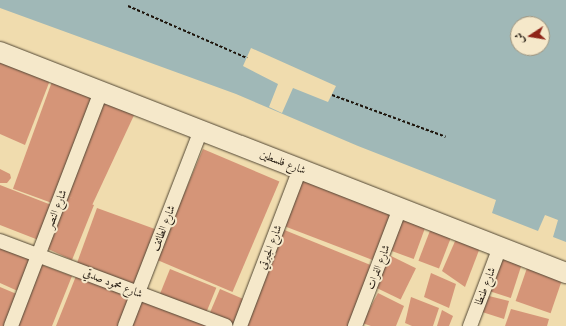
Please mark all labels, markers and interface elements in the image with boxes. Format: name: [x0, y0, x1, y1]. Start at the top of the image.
north arrow: [510, 16, 550, 56]
text: ش: [511, 31, 527, 45]
street label: شارع فلسطين: [258, 147, 308, 177]
street label: شارع النصر: [43, 188, 69, 230]
street label: شارع الطائف: [148, 203, 178, 253]
street label: شارع الجبرتي: [256, 223, 284, 271]
street label: شارع الفرات: [363, 243, 393, 291]
street label: شارع طنطا: [472, 265, 498, 307]
street label: شارع محمود صدقي: [81, 266, 145, 300]

